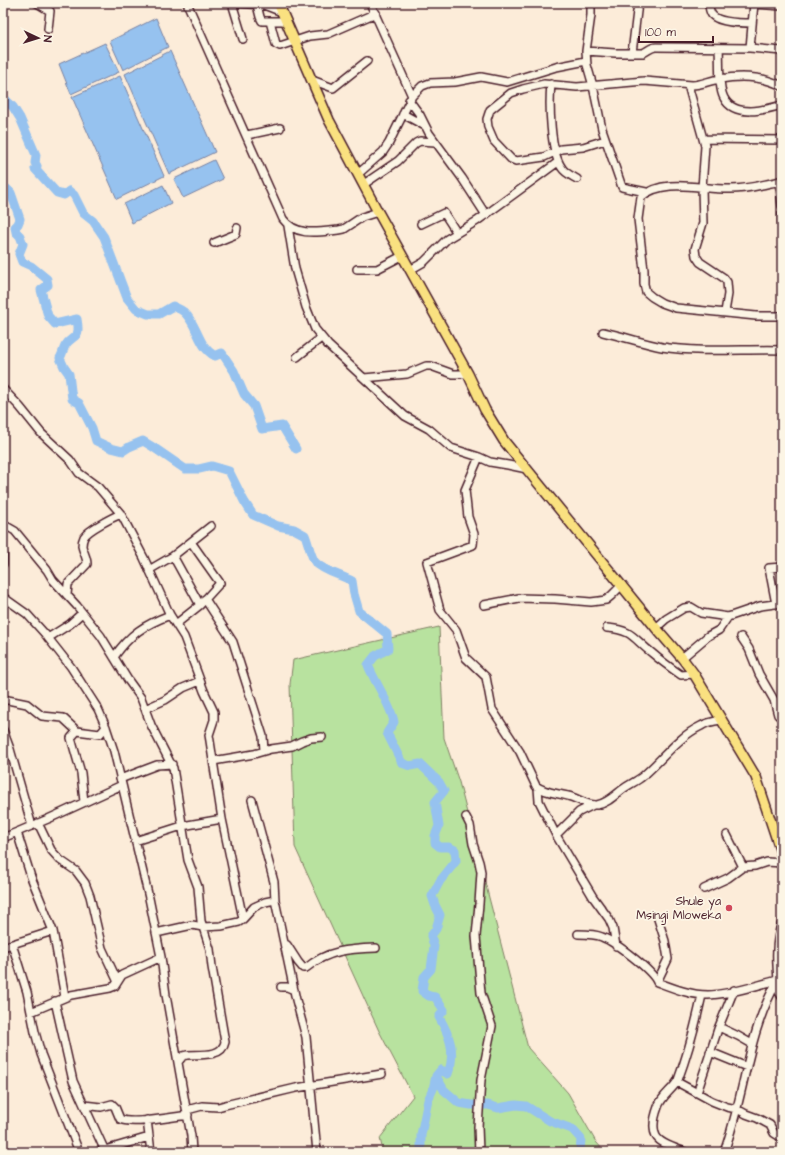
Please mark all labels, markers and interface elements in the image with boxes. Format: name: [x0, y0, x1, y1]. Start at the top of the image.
north arrow: [18, 18, 58, 58]
scale bar: [639, 18, 713, 44]
text: 100 m: [645, 24, 676, 41]
text: N: [40, 35, 55, 43]
place label: Shule ya Msingi Mloweka: [636, 893, 721, 925]
marker: Shule ya Msingi Mloweka: [724, 903, 734, 913]

